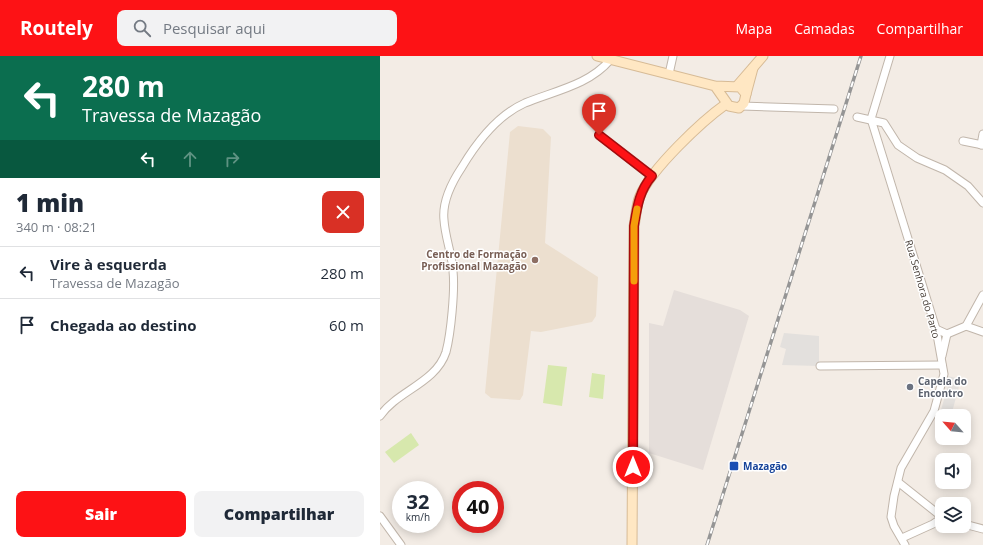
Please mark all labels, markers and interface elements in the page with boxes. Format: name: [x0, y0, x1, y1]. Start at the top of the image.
search box: [117, 10, 397, 46]
text: Routely: [20, 15, 93, 41]
icon: search: [131, 17, 153, 39]
text: Pesquisar aqui: [163, 18, 266, 38]
text: Mapa: [736, 19, 772, 38]
text: Camadas: [794, 19, 855, 38]
text: Compartilhar: [877, 19, 963, 38]
text: 280 m: [82, 67, 165, 105]
icon: left: [16, 72, 68, 124]
pin: [582, 94, 616, 135]
icon: arrive: [588, 100, 610, 122]
text: Travessa de Mazagão: [82, 103, 261, 127]
icon: left: [137, 148, 159, 170]
icon: ahead: [179, 148, 201, 170]
icon: right: [221, 148, 243, 170]
text: 1 min: [16, 186, 84, 219]
button: close: [322, 191, 364, 233]
text: 340 m · 08:21: [16, 218, 97, 236]
street label: Rua Senhora do Parto: [902, 238, 944, 340]
place label: Centro de Formação Profissional Mazagão: [421, 247, 527, 273]
text: Vire à esquerda: [50, 254, 167, 274]
marker: Centro de Formação Profissional Mazagão: [530, 255, 540, 265]
icon: left: [16, 262, 38, 284]
text: 280 m: [320, 263, 364, 283]
text: Travessa de Mazagão: [50, 274, 179, 292]
icon: arrive: [16, 314, 38, 336]
text: Chegada ao destino: [50, 315, 197, 335]
text: 60 m: [329, 315, 364, 335]
place label: Capela do Encontro: [918, 374, 967, 400]
marker: Capela do Encontro: [905, 382, 915, 392]
north arrow: [935, 409, 971, 445]
map controls: [935, 409, 971, 533]
position arrow: [612, 446, 654, 488]
button: sound: [935, 453, 971, 489]
place label: Mazagão: [743, 459, 787, 473]
marker: Mazagão: [728, 460, 740, 472]
speed limit sign: 40: [452, 481, 504, 533]
text: 32: [407, 488, 429, 515]
button: Sair: [16, 491, 186, 537]
button: Compartilhar: [194, 491, 364, 537]
button: layers: [935, 497, 971, 533]
text: km/h: [406, 510, 430, 524]

